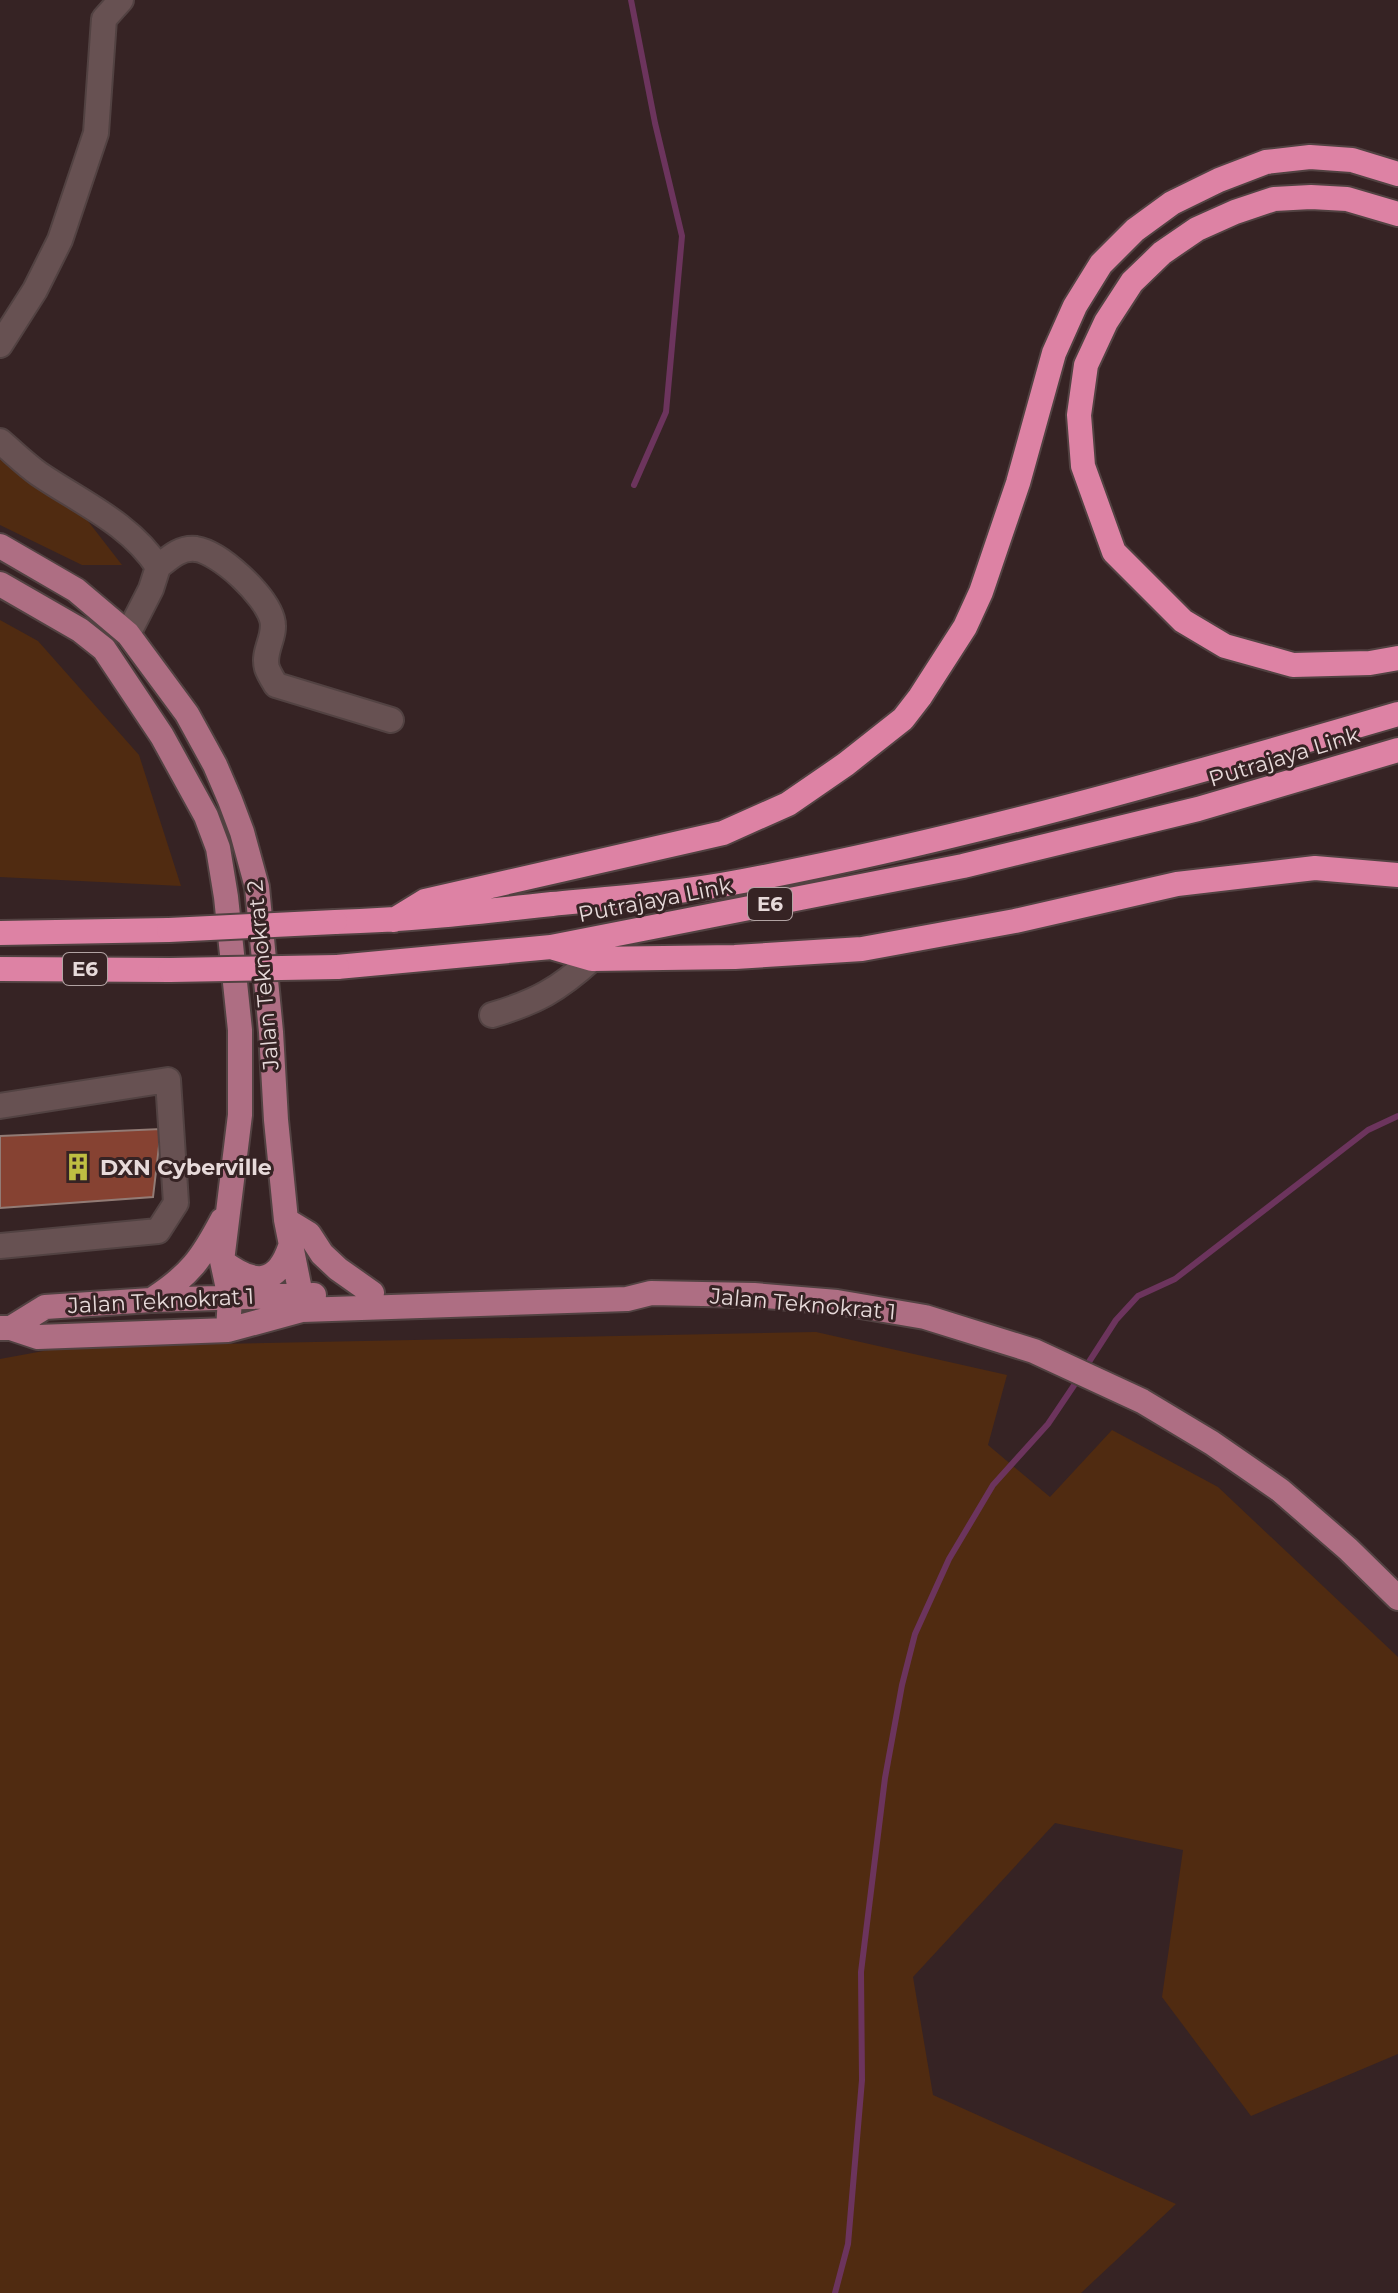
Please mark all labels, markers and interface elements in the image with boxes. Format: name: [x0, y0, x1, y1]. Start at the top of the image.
street label: Putrajaya Link: [1205, 721, 1363, 793]
street label: Putrajaya Link: [576, 872, 735, 928]
street label: Jalan Teknokrat 2: [241, 879, 285, 1072]
road number: E6: [748, 888, 792, 920]
road number: E6: [63, 953, 107, 985]
building icon: DXN Cyberville: [63, 1152, 93, 1182]
place label: DXN Cyberville: [100, 1154, 272, 1181]
street label: Jalan Teknokrat 1: [708, 1282, 897, 1326]
street label: Jalan Teknokrat 1: [66, 1283, 255, 1319]

